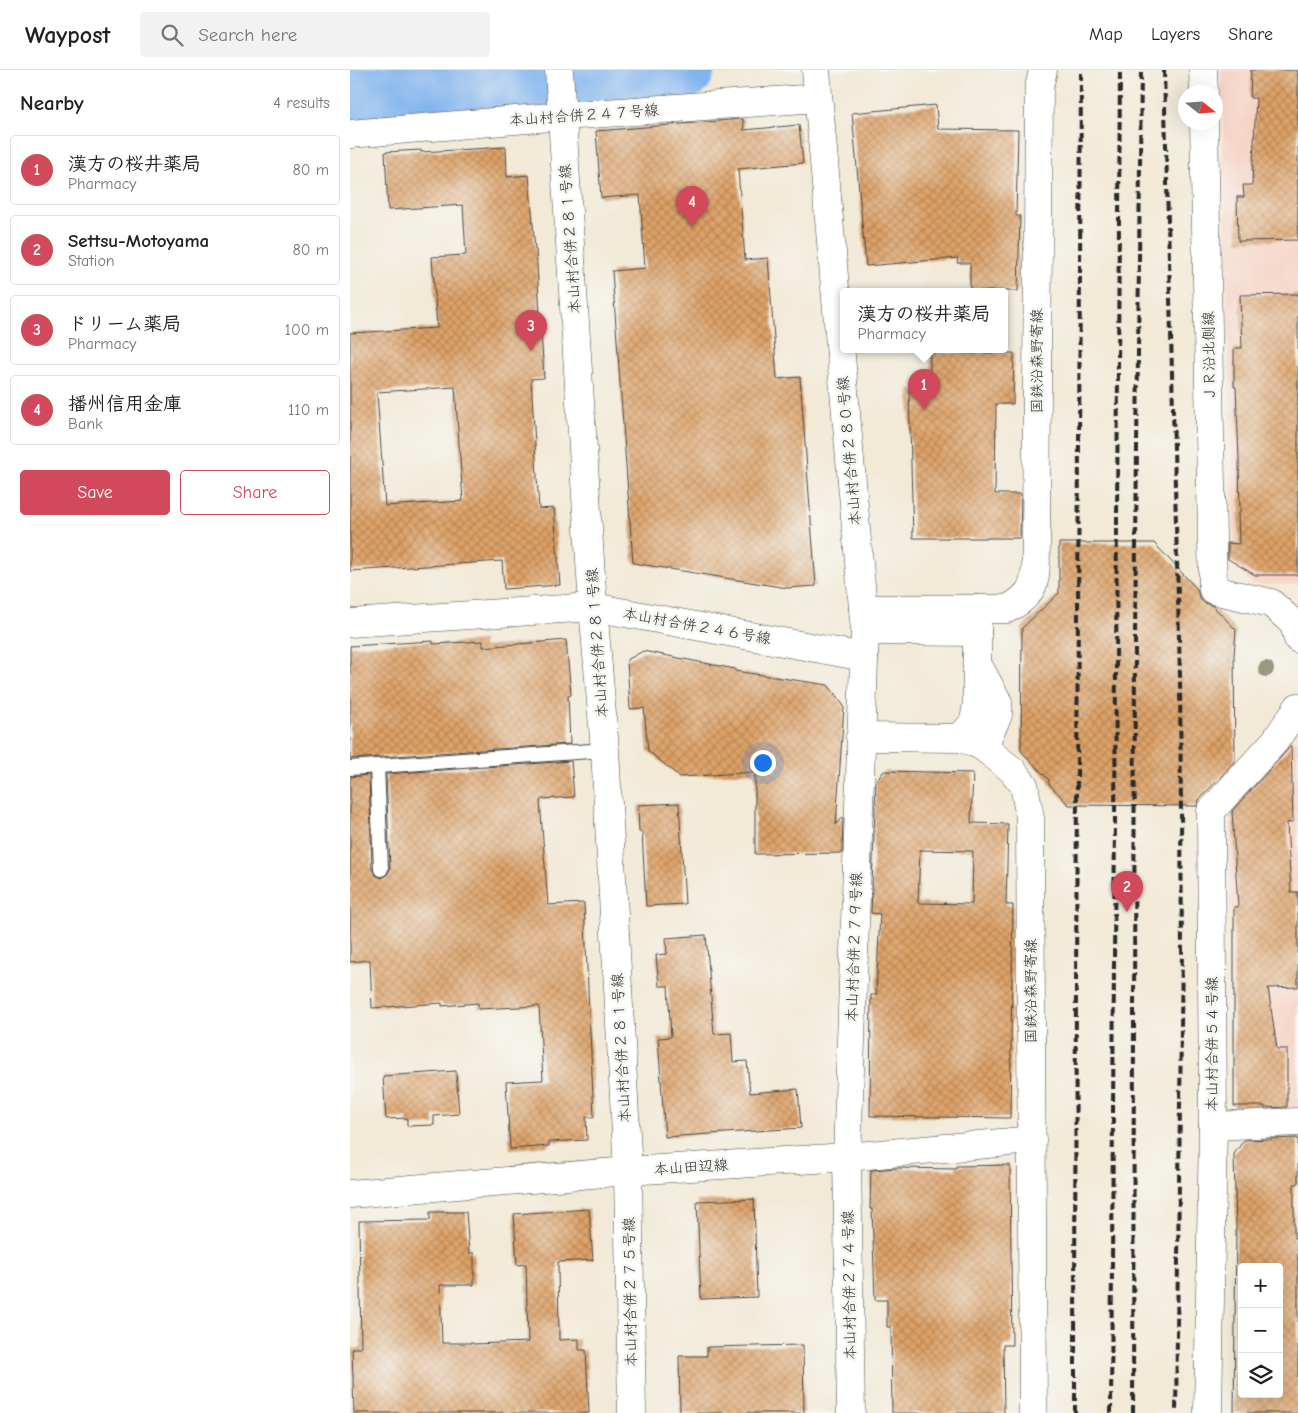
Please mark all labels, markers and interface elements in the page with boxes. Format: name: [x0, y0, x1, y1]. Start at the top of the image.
search box: [140, 12, 490, 57]
text: Waypost: [25, 21, 110, 49]
icon: search: [158, 21, 186, 49]
text: Search here: [198, 24, 297, 46]
text: Map: [1089, 24, 1123, 45]
text: Layers: [1151, 24, 1200, 45]
text: Share: [1228, 24, 1273, 45]
north arrow: [1178, 85, 1223, 130]
text: Nearby: [20, 91, 84, 115]
text: 4 results: [273, 94, 330, 112]
street label: 本山村合併２４７号線: [509, 101, 659, 129]
text: 漢方の桜井薬局: [68, 153, 201, 175]
text: 1: [34, 161, 40, 179]
text: 80 m: [292, 161, 329, 179]
street label: 本山村合併２８１号線: [556, 164, 584, 314]
text: Pharmacy: [68, 175, 137, 193]
pin: 4: [676, 186, 708, 227]
text: Settsu-Motoyama: [68, 230, 209, 252]
text: 2: [33, 241, 41, 259]
text: 80 m: [292, 241, 329, 259]
text: Station: [68, 252, 115, 270]
popup: [840, 288, 1008, 353]
text: 漢方の桜井薬局: [857, 303, 991, 325]
street label: 国鉄沿森野寄線: [1028, 308, 1046, 414]
pin: 3: [515, 310, 547, 351]
street label: ＪＲ沿北側線: [1199, 311, 1219, 401]
text: ドリーム薬局: [68, 313, 181, 335]
text: 3: [33, 321, 41, 339]
text: 100 m: [285, 321, 329, 339]
text: Pharmacy: [857, 325, 926, 343]
text: Pharmacy: [68, 335, 137, 353]
pin: 1: [908, 369, 940, 410]
street label: 本山村合併２８０号線: [833, 375, 865, 527]
text: 播州信用金庫: [68, 393, 182, 415]
text: 4: [33, 401, 41, 419]
text: 110 m: [288, 401, 329, 419]
text: Bank: [68, 415, 103, 433]
button: Save: [20, 470, 170, 515]
button: Share: [180, 470, 330, 515]
street label: 本山村合併２８１号線: [583, 568, 611, 718]
street label: 本山村合併２４６号線: [622, 604, 772, 648]
your location: [750, 750, 776, 776]
pin: 2: [1111, 871, 1143, 912]
street label: 本山村合併２７９号線: [842, 872, 866, 1022]
street label: 国鉄沿森野寄線: [1022, 938, 1040, 1044]
street label: 本山村合併２８１号線: [608, 973, 634, 1123]
street label: 本山村合併５４号線: [1203, 976, 1221, 1112]
street label: 本山田辺線: [653, 1155, 729, 1179]
street label: 本山村合併２７４号線: [839, 1210, 859, 1360]
street label: 本山村合併２７５号線: [620, 1217, 640, 1367]
map controls: [1238, 1263, 1283, 1398]
button: +: [1238, 1263, 1283, 1308]
button: −: [1238, 1308, 1283, 1353]
button: layers: [1238, 1353, 1283, 1398]

